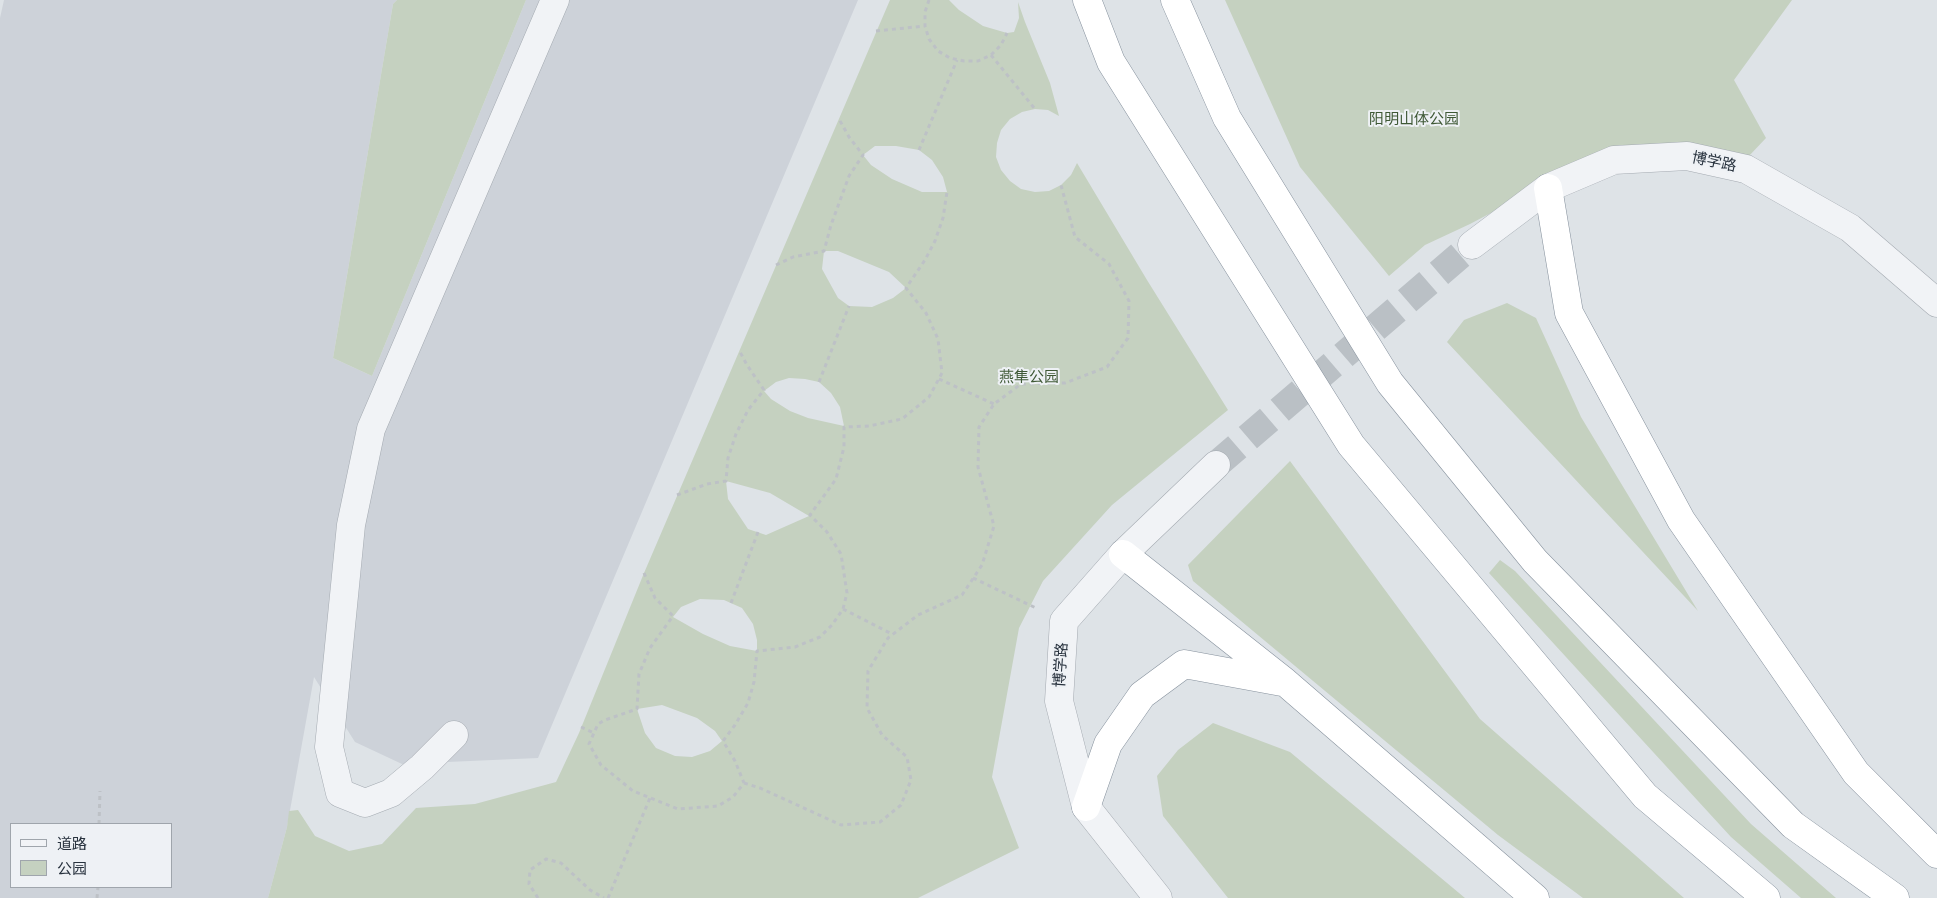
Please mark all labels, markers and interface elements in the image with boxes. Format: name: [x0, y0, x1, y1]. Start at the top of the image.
park label: 阳明山体公园: [1369, 110, 1459, 128]
street label: 博学路: [1690, 149, 1738, 175]
park label: 燕隼公园: [999, 368, 1059, 386]
street label: 博学路: [1050, 642, 1072, 688]
legend: [10, 823, 172, 888]
text: 道路: [57, 834, 87, 853]
text: 公园: [57, 859, 87, 878]

